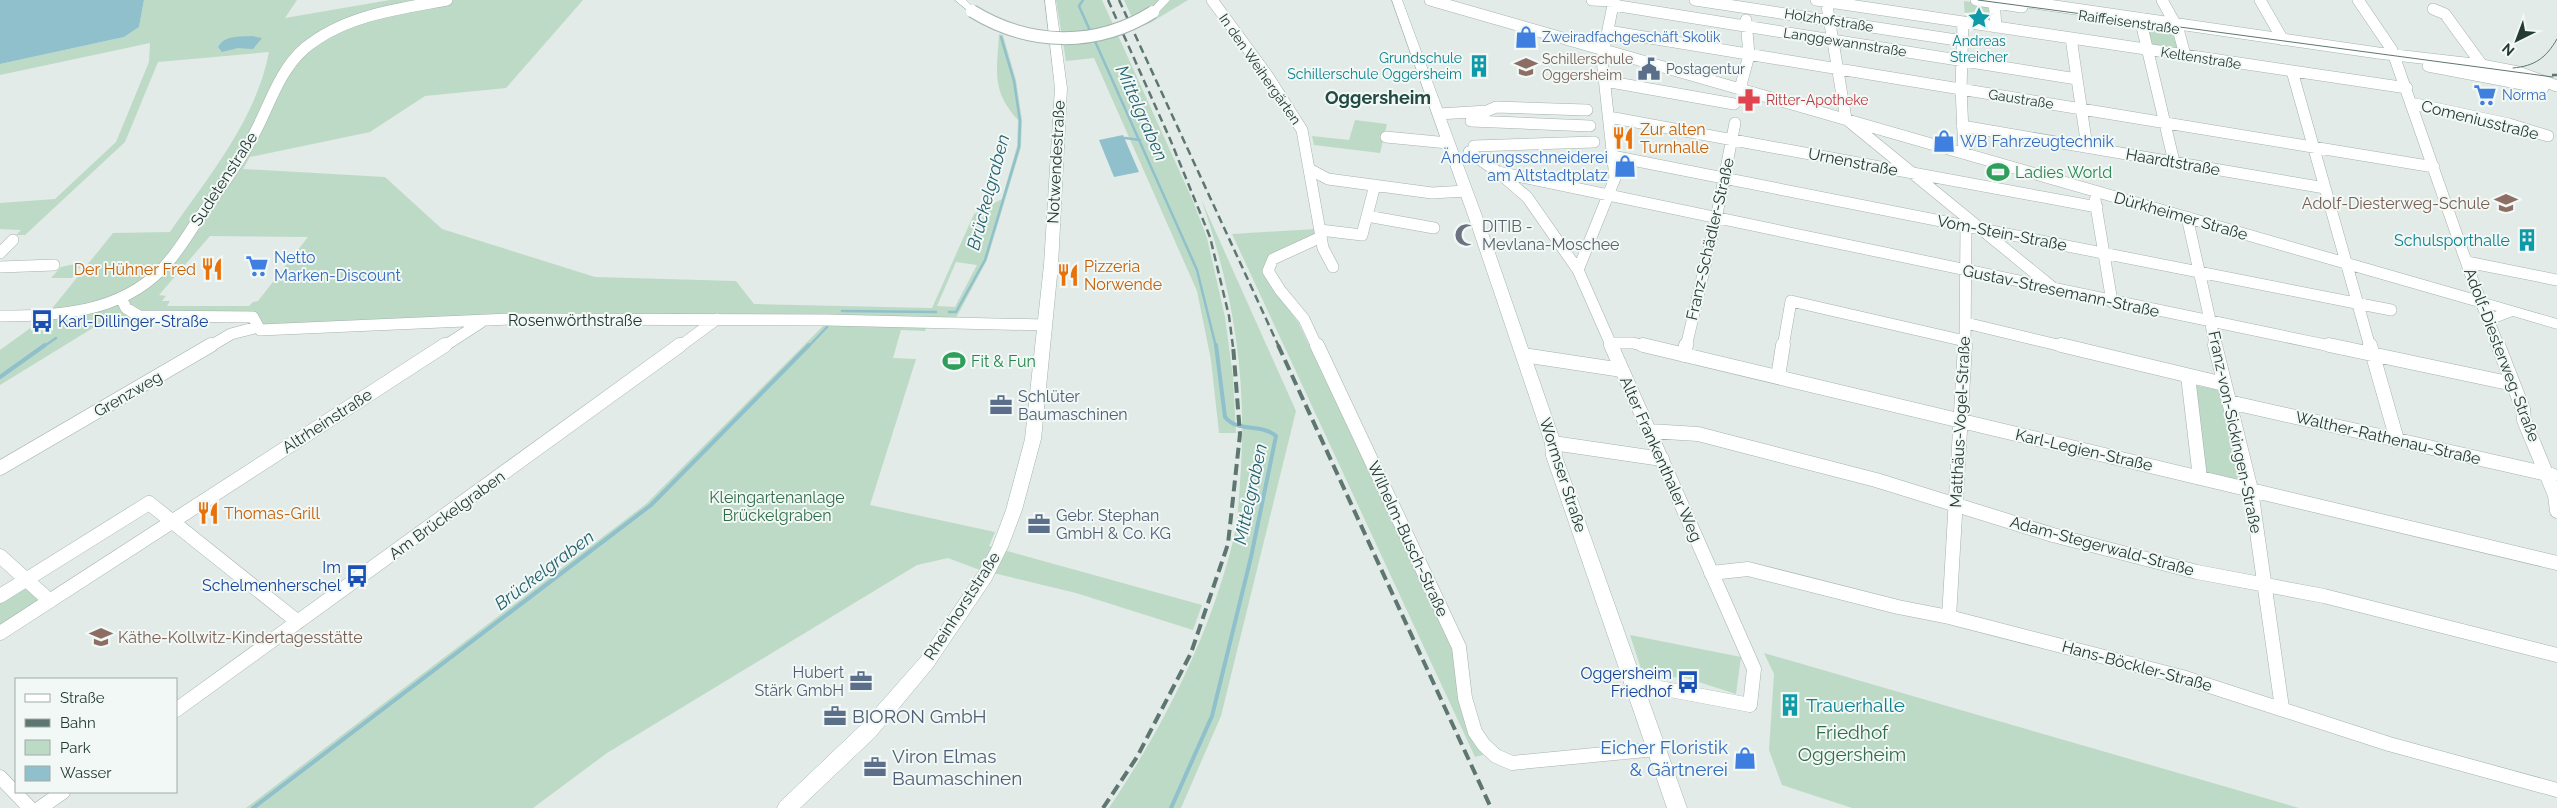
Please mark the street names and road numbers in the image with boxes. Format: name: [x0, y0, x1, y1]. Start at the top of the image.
street label: Holzhofstraße: [1783, 5, 1875, 35]
street label: Raiffeisenstraße: [2077, 7, 2181, 37]
street label: In den Weihergärten: [1216, 11, 1304, 127]
street label: Langgewannstraße: [1782, 24, 1908, 60]
street label: Keltenstraße: [2160, 44, 2242, 72]
street label: Gaustraße: [1987, 86, 2055, 112]
street label: Comeniusstraße: [2419, 96, 2541, 144]
street label: Notwendestraße: [1043, 100, 1069, 224]
street label: Sudetenstraße: [187, 129, 261, 229]
street label: Urnenstraße: [1806, 144, 1900, 180]
street label: Haardtstraße: [2124, 144, 2222, 180]
street label: Franz-Schädler-Straße: [1682, 156, 1738, 322]
street label: Dürkheimer Straße: [2112, 188, 2250, 244]
street label: Vom-Stein-Straße: [1935, 211, 2069, 255]
street label: Gustav-Stresemann-Straße: [1961, 261, 2161, 321]
street label: Adolf-Diesterweg-Straße: [2460, 265, 2544, 445]
street label: Rosenwörthstraße: [508, 311, 642, 330]
street label: Franz-von-Sickingen-Straße: [2204, 329, 2266, 535]
street label: Matthäus-Vogel-Straße: [1946, 336, 1974, 508]
street label: Grenzweg: [91, 367, 165, 421]
street label: Alter Frankenthaler Weg: [1616, 373, 1706, 545]
street label: Altrheinstraße: [279, 385, 375, 457]
street label: Walther-Rathenau-Straße: [2293, 407, 2483, 469]
street label: Wormser Straße: [1536, 415, 1590, 535]
street label: Karl-Legien-Straße: [2014, 425, 2154, 475]
street label: Wilhelm-Busch-Straße: [1364, 458, 1452, 620]
street label: Am Brückelgraben: [385, 467, 509, 563]
street label: Adam-Stegerwald-Straße: [2008, 512, 2196, 580]
street label: Rheinhorststraße: [920, 548, 1004, 664]
street label: Hans-Böckler-Straße: [2060, 637, 2214, 695]

